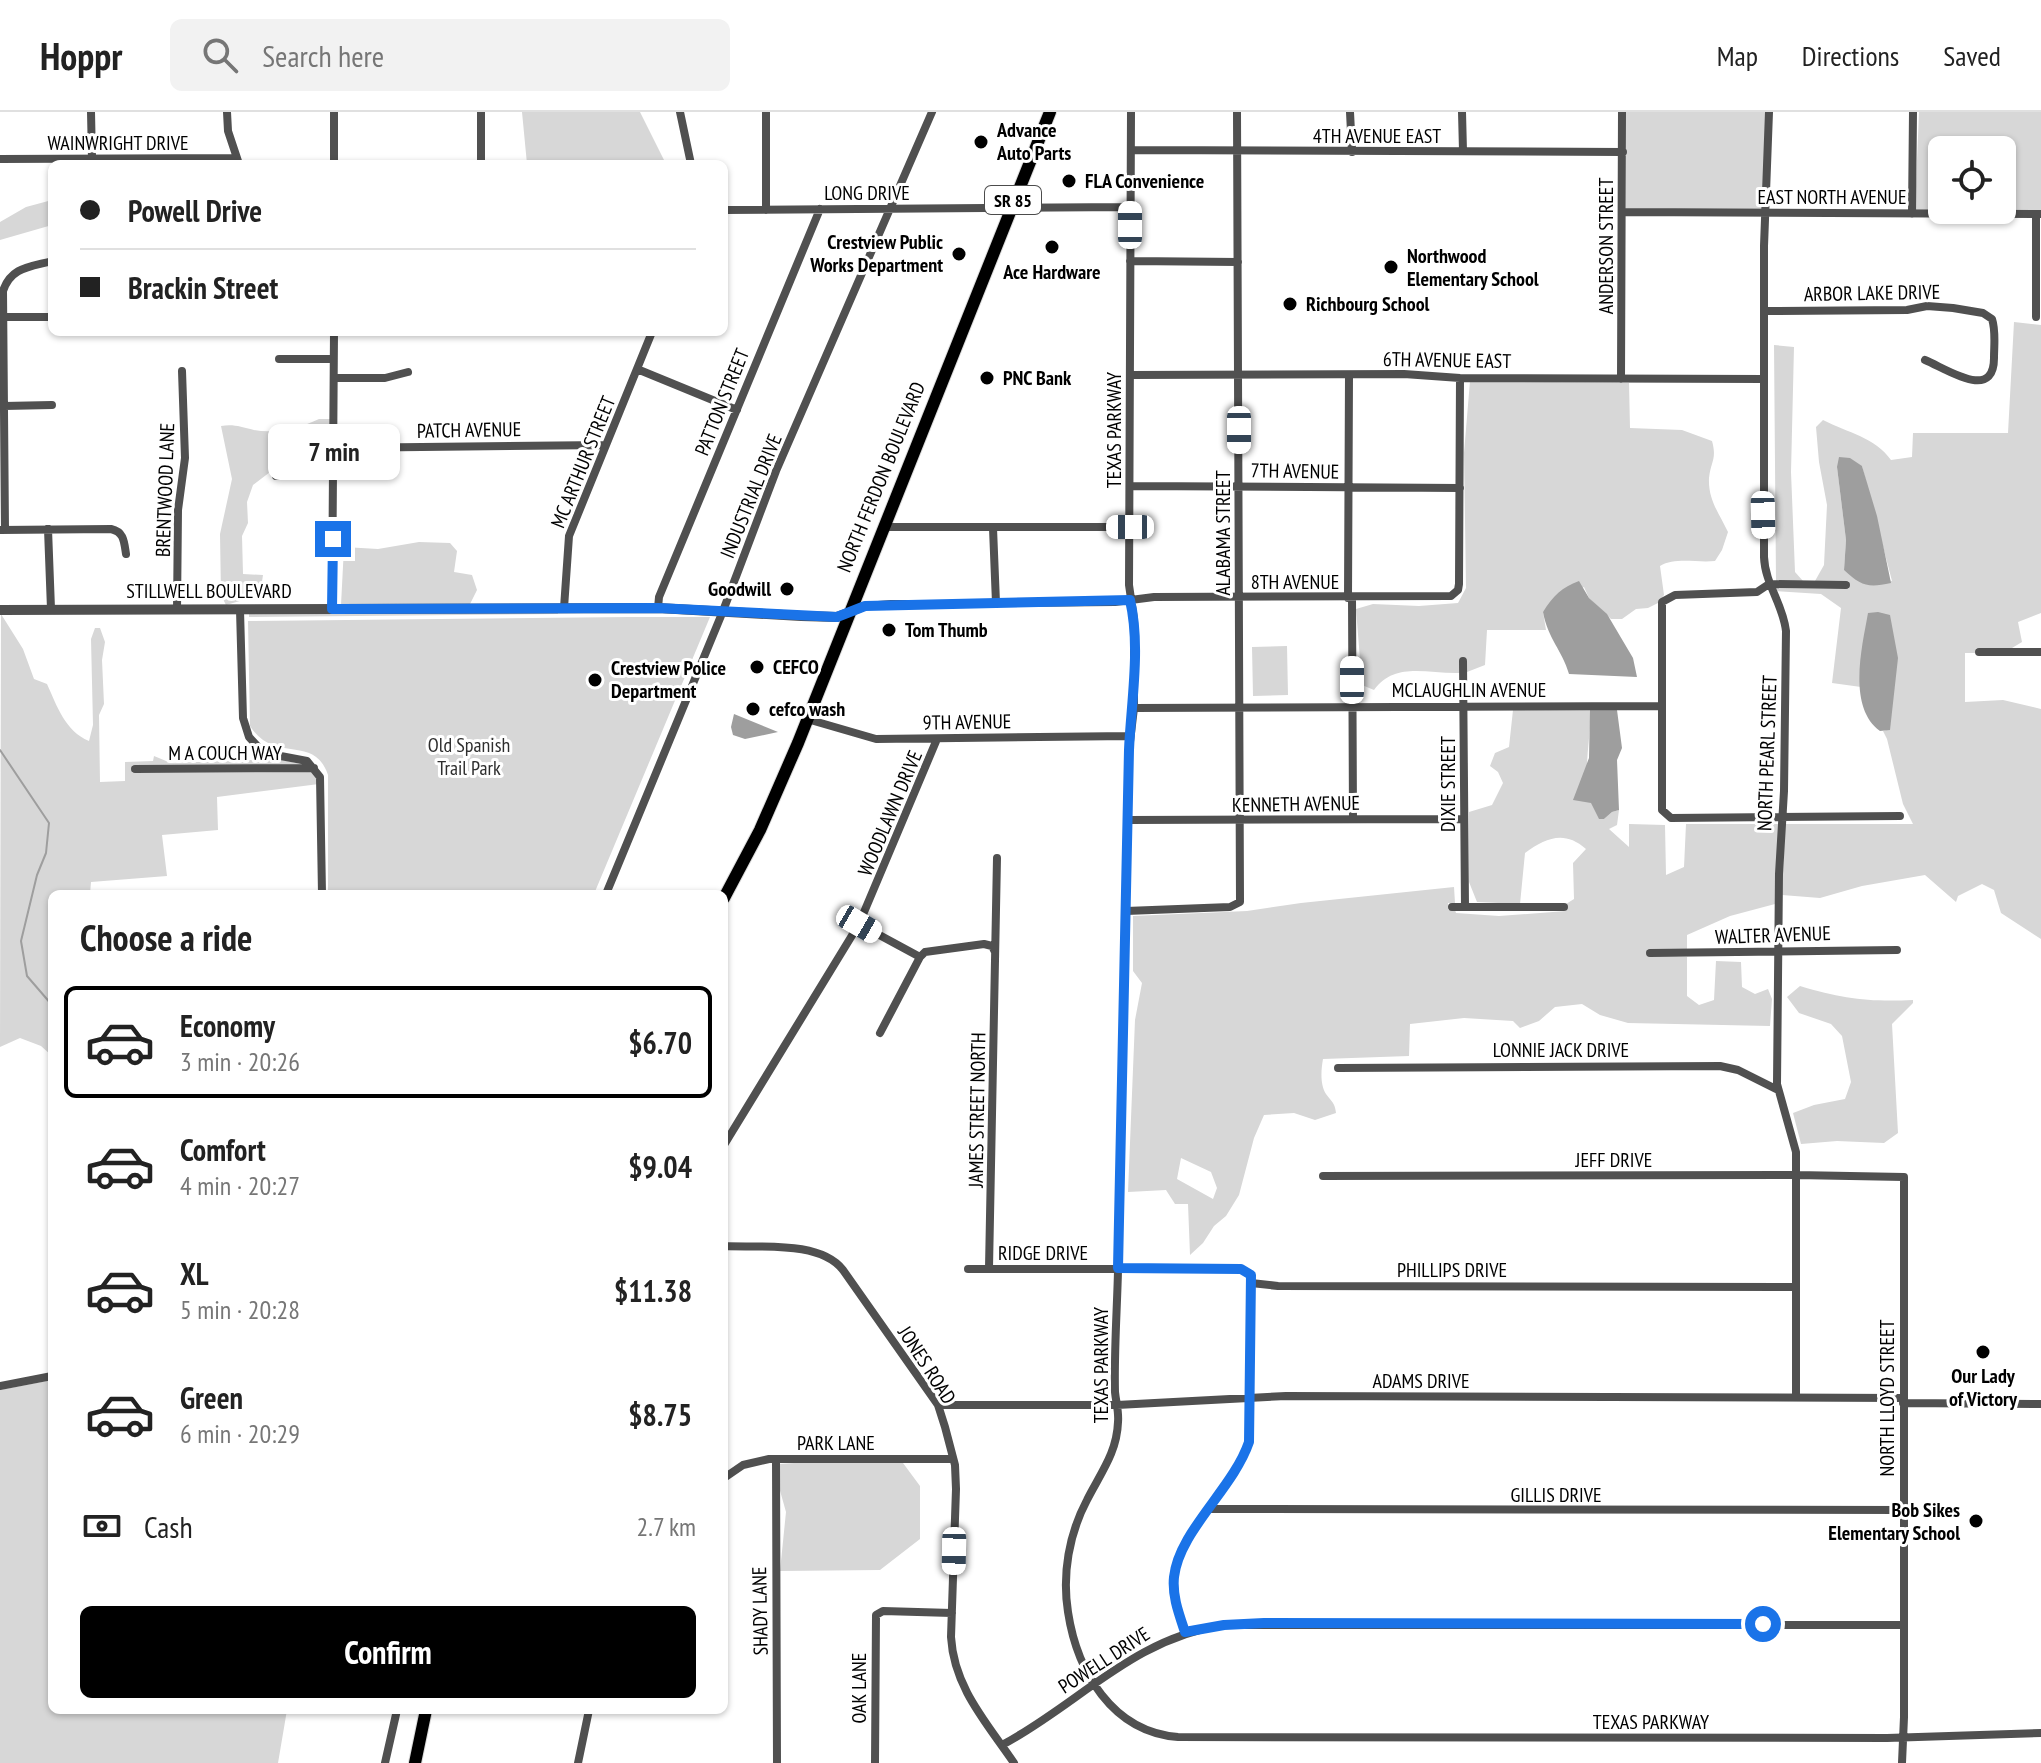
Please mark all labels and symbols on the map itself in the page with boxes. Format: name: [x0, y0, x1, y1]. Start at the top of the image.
place label: Advance Auto Parts: [996, 117, 1071, 166]
street label: 4TH AVENUE EAST: [1313, 123, 1441, 149]
street label: WAINWRIGHT DRIVE: [47, 130, 189, 156]
marker: Advance Auto Parts: [972, 133, 990, 151]
place label: FLA Convenience: [1085, 168, 1204, 194]
marker: FLA Convenience: [1060, 172, 1078, 190]
street label: ANDERSON STREET: [1593, 178, 1619, 314]
street label: LONG DRIVE: [824, 180, 910, 206]
street label: EAST NORTH AVENUE: [1757, 184, 1907, 210]
road number: SR 85: [985, 186, 1041, 214]
car: [1118, 201, 1142, 249]
place label: Crestview Public Works Department: [809, 229, 943, 278]
marker: Ace Hardware: [1043, 238, 1061, 256]
place label: Northwood Elementary School: [1407, 243, 1539, 292]
marker: Crestview Public Works Department: [950, 245, 968, 263]
marker: Northwood Elementary School: [1382, 258, 1400, 276]
place label: Ace Hardware: [1002, 259, 1101, 285]
street label: ARBOR LAKE DRIVE: [1804, 279, 1940, 307]
place label: Richbourg School: [1306, 291, 1430, 317]
marker: Richbourg School: [1281, 295, 1299, 313]
street label: PATTON STREET: [689, 345, 755, 459]
street label: 6TH AVENUE EAST: [1383, 346, 1511, 374]
place label: PNC Bank: [1003, 365, 1072, 391]
marker: PNC Bank: [978, 369, 996, 387]
street label: TEXAS PARKWAY: [1101, 372, 1127, 488]
street label: NORTH FERDON BOULEVARD: [831, 378, 931, 576]
street label: MC ARTHUR STREET: [545, 392, 621, 532]
car: [1227, 406, 1251, 454]
street label: PATCH AVENUE: [417, 416, 521, 444]
street label: BRENTWOOD LANE: [150, 423, 180, 557]
callout: 7 min: [267, 423, 399, 479]
street label: INDUSTRIAL DRIVE: [714, 430, 788, 562]
street label: 7TH AVENUE: [1250, 457, 1340, 485]
street label: ALABAMA STREET: [1210, 470, 1236, 596]
car: [1751, 491, 1775, 539]
car: [1106, 515, 1154, 539]
route end: [315, 521, 351, 557]
street label: 8TH AVENUE: [1251, 569, 1339, 595]
place label: Goodwill: [708, 576, 771, 602]
street label: STILLWELL BOULEVARD: [126, 578, 292, 604]
marker: Goodwill: [778, 580, 796, 598]
place label: Tom Thumb: [905, 617, 988, 643]
marker: Tom Thumb: [880, 621, 898, 639]
place label: CEFCO: [773, 654, 819, 680]
place label: Crestview Police Department: [611, 655, 726, 704]
car: [1340, 656, 1364, 704]
marker: CEFCO: [748, 658, 766, 676]
marker: Crestview Police Department: [586, 671, 604, 689]
street label: NORTH PEARL STREET: [1751, 675, 1783, 831]
street label: MCLAUGHLIN AVENUE: [1392, 677, 1546, 703]
place label: cefco wash: [769, 696, 845, 722]
marker: cefco wash: [744, 700, 762, 718]
street label: 9TH AVENUE: [922, 708, 1012, 736]
park label: Old Spanish Trail Park: [428, 732, 510, 781]
street label: DIXIE STREET: [1435, 736, 1461, 832]
street label: M A COUCH WAY: [168, 740, 282, 766]
street label: WOODLAWN DRIVE: [852, 746, 928, 880]
street label: KENNETH AVENUE: [1232, 790, 1360, 818]
car: [832, 902, 886, 946]
street label: WALTER AVENUE: [1715, 920, 1831, 950]
street label: JAMES STREET NORTH: [963, 1032, 991, 1189]
street label: LONNIE JACK DRIVE: [1493, 1037, 1629, 1063]
street label: JEFF DRIVE: [1575, 1147, 1652, 1173]
street label: RIDGE DRIVE: [998, 1240, 1088, 1266]
street label: PHILLIPS DRIVE: [1397, 1257, 1507, 1283]
street label: TEXAS PARKWAY: [1088, 1307, 1114, 1423]
street label: NORTH LLOYD STREET: [1874, 1319, 1900, 1477]
street label: JONES ROAD: [892, 1320, 962, 1409]
marker: Our Lady of Victory: [1974, 1343, 1992, 1361]
place label: Our Lady of Victory: [1949, 1363, 2018, 1412]
street label: ADAMS DRIVE: [1372, 1368, 1470, 1394]
street label: PARK LANE: [797, 1430, 875, 1456]
street label: GILLIS DRIVE: [1510, 1482, 1602, 1508]
place label: Bob Sikes Elementary School: [1828, 1497, 1960, 1546]
marker: Bob Sikes Elementary School: [1967, 1512, 1985, 1530]
car: [942, 1527, 966, 1575]
street label: SHADY LANE: [746, 1566, 774, 1656]
route start: [1745, 1606, 1781, 1642]
street label: POWELL DRIVE: [1053, 1621, 1155, 1699]
street label: OAK LANE: [846, 1653, 872, 1723]
street label: TEXAS PARKWAY: [1593, 1709, 1709, 1735]

